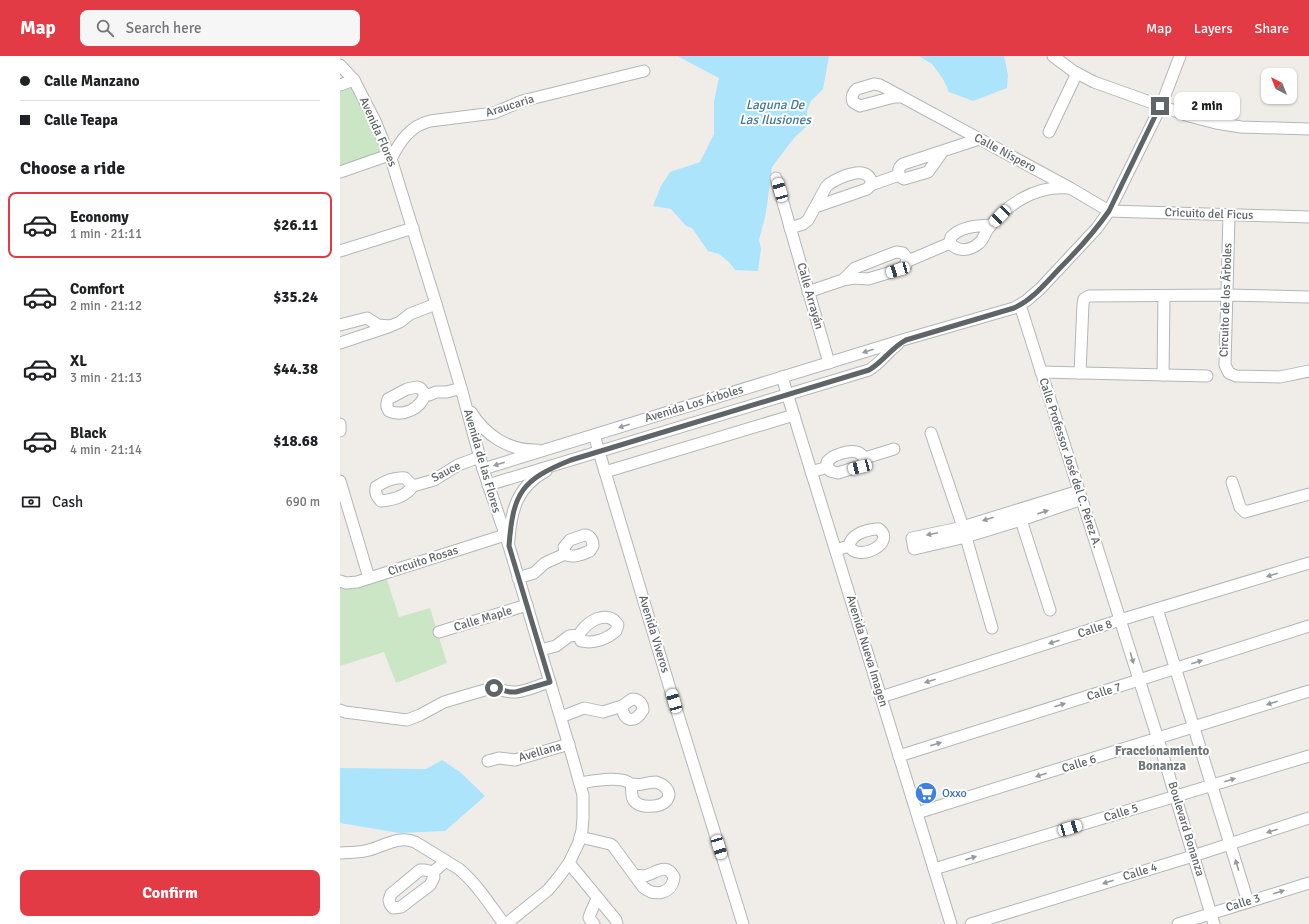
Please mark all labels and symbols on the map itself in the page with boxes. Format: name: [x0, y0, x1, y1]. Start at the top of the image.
north arrow: [1261, 68, 1297, 104]
street label: Araucaria: [484, 92, 536, 120]
callout: 2 min: [1174, 92, 1240, 120]
street label: Avenida Flores: [356, 95, 400, 169]
water label: Laguna De Las Ilusiones: [739, 97, 812, 128]
route end: [1151, 97, 1169, 115]
street label: Calle Níspero: [971, 130, 1039, 176]
car: [771, 177, 789, 203]
car: [987, 203, 1013, 229]
street label: Cricuito del Ficus: [1164, 205, 1254, 223]
street label: Circuito de los Árboles: [1217, 242, 1235, 358]
street label: Calle Arrayán: [793, 261, 827, 331]
car: [885, 261, 911, 279]
one-way arrow: [862, 348, 874, 354]
street label: Calle Professor José del C. Pérez A.: [1035, 376, 1105, 550]
street label: Avenida Los Árboles: [643, 382, 745, 426]
street label: Avenida de las Flores: [460, 407, 504, 515]
one-way arrow: [617, 423, 629, 429]
street label: Sauce: [429, 458, 463, 486]
car: [847, 458, 873, 476]
one-way arrow: [493, 461, 505, 467]
one-way arrow: [1038, 509, 1050, 515]
one-way arrow: [982, 516, 994, 522]
one-way arrow: [926, 531, 938, 537]
street label: Circuito Rosas: [386, 543, 460, 579]
one-way arrow: [1265, 572, 1277, 578]
street label: Avenida Viveros: [635, 593, 673, 675]
street label: Avenida Nueva Imagen: [843, 593, 891, 709]
street label: Calle Maple: [452, 603, 514, 635]
street label: Calle 8: [1076, 616, 1114, 642]
one-way arrow: [1047, 639, 1059, 645]
one-way arrow: [1129, 652, 1135, 664]
one-way arrow: [1192, 659, 1204, 665]
one-way arrow: [924, 678, 936, 684]
route start: [485, 679, 503, 697]
street label: Calle 7: [1085, 680, 1123, 704]
car: [665, 688, 683, 714]
one-way arrow: [1265, 700, 1277, 706]
one-way arrow: [1054, 702, 1066, 708]
street label: Avellana: [517, 739, 563, 765]
one-way arrow: [930, 741, 942, 747]
district label: Fraccionamiento Bonanza: [1115, 743, 1210, 774]
street label: Calle 6: [1060, 752, 1098, 776]
one-way arrow: [1035, 772, 1047, 778]
one-way arrow: [1224, 777, 1236, 783]
supermarket icon: Oxxo: [913, 780, 939, 806]
street label: Boulevard Bonanza: [1164, 780, 1208, 878]
place label: Oxxo: [942, 786, 967, 801]
street label: Calle 5: [1102, 801, 1140, 825]
car: [1057, 819, 1083, 837]
one-way arrow: [1266, 828, 1278, 834]
car: [710, 834, 728, 860]
one-way arrow: [966, 855, 978, 861]
one-way arrow: [1233, 858, 1239, 870]
street label: Calle 4: [1121, 860, 1160, 884]
one-way arrow: [1102, 879, 1114, 885]
one-way arrow: [1273, 889, 1285, 895]
street label: Calle 3: [1224, 891, 1262, 915]

